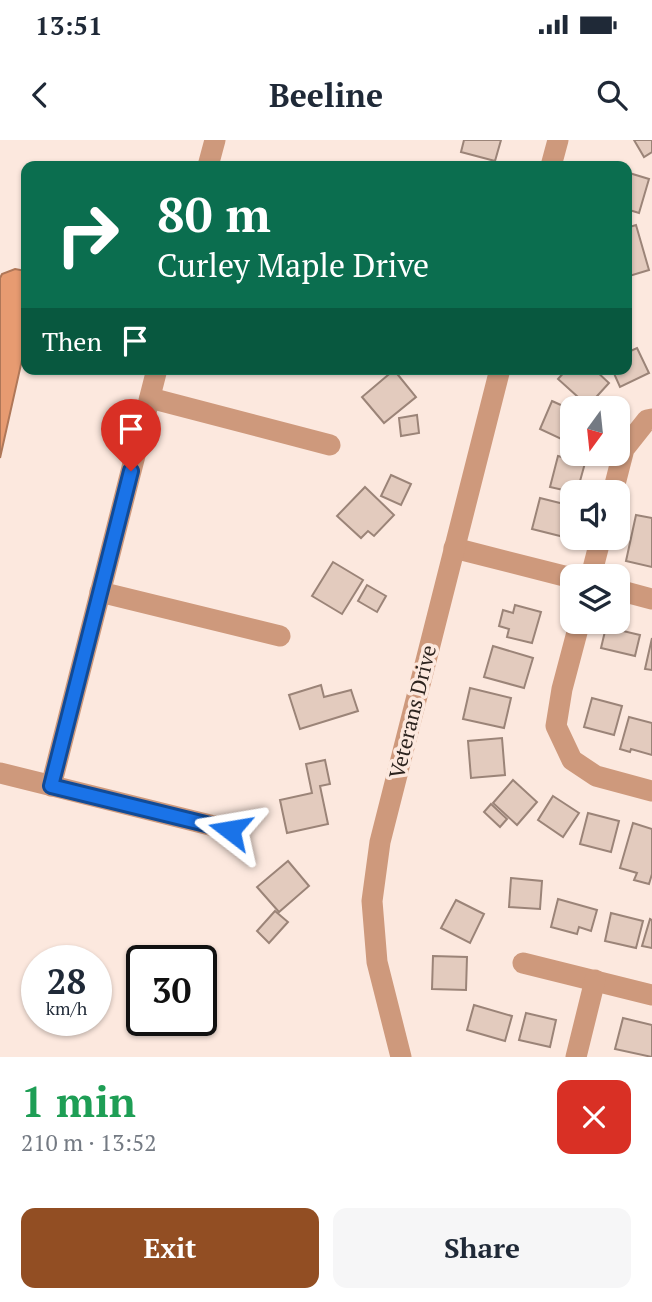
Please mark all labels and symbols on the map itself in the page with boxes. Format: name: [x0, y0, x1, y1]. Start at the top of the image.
north arrow: [560, 396, 630, 466]
pin: [101, 399, 161, 471]
street label: Veterans Drive: [382, 642, 442, 782]
position arrow: [193, 793, 267, 867]
speed limit sign: 30: [126, 945, 217, 1036]

